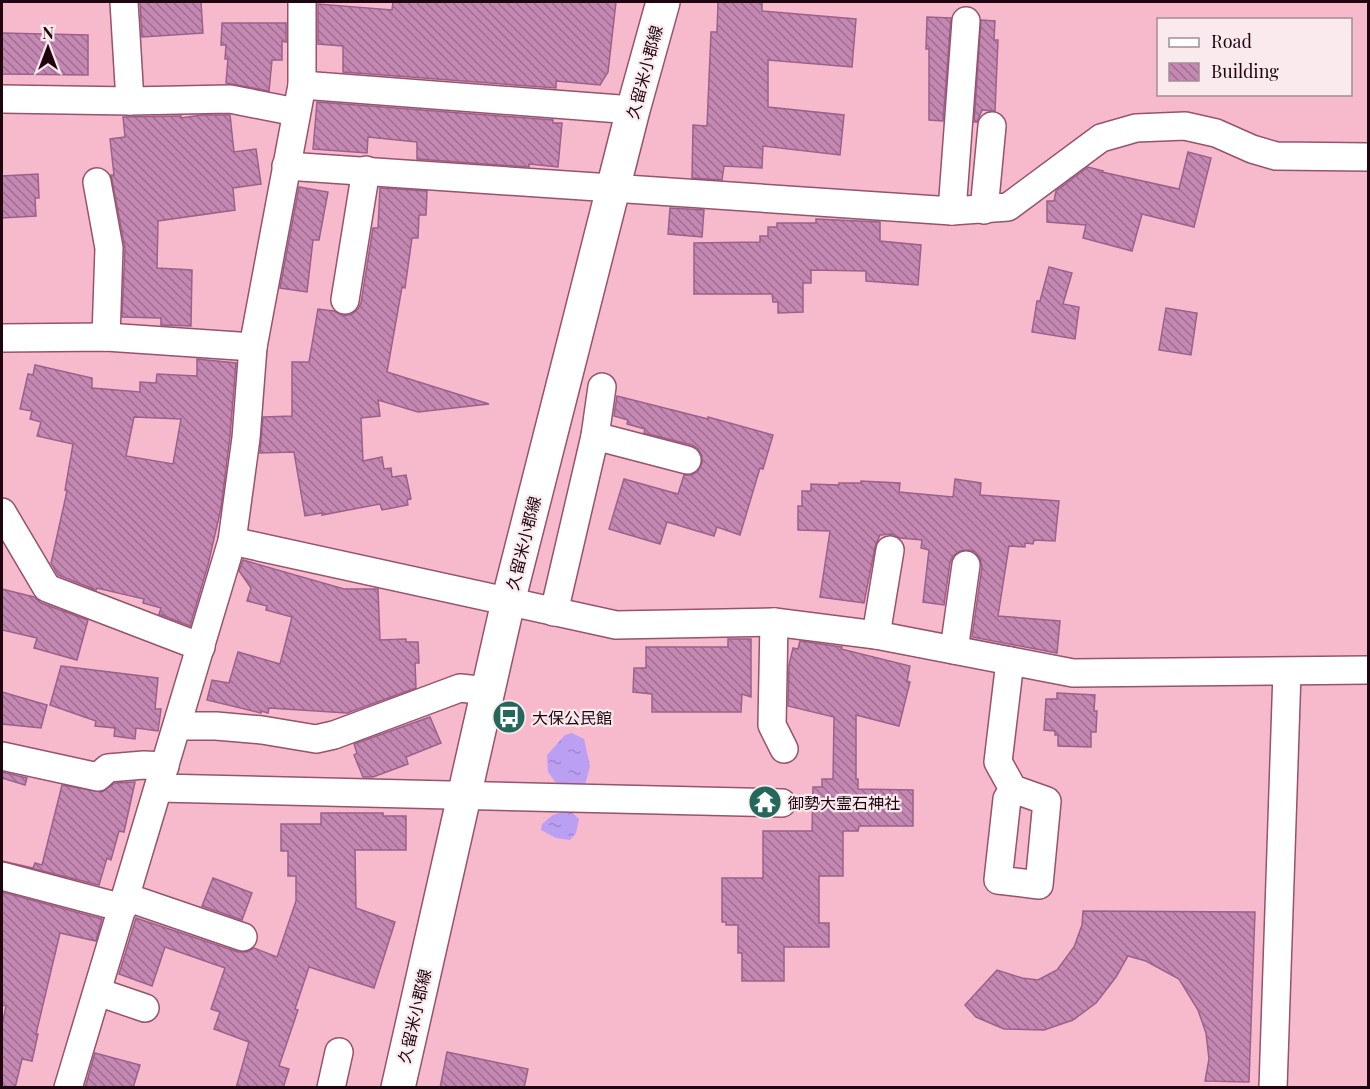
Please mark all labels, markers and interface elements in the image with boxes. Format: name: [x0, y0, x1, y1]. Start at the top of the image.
north arrow: [18, 18, 78, 78]
legend: [1157, 18, 1352, 96]
text: N: [42, 22, 54, 43]
street label: 久留米小郡線: [621, 23, 667, 121]
text: Road: [1211, 29, 1252, 53]
text: Building: [1211, 59, 1279, 83]
street label: 久留米小郡線: [501, 494, 545, 592]
bus stop icon: 大保公民館: [491, 699, 527, 735]
place label: 大保公民館: [532, 707, 612, 728]
temple icon: 御勢大霊石神社: [747, 784, 783, 820]
place label: 御勢大霊石神社: [788, 792, 900, 813]
street label: 久留米小郡線: [393, 967, 435, 1065]

